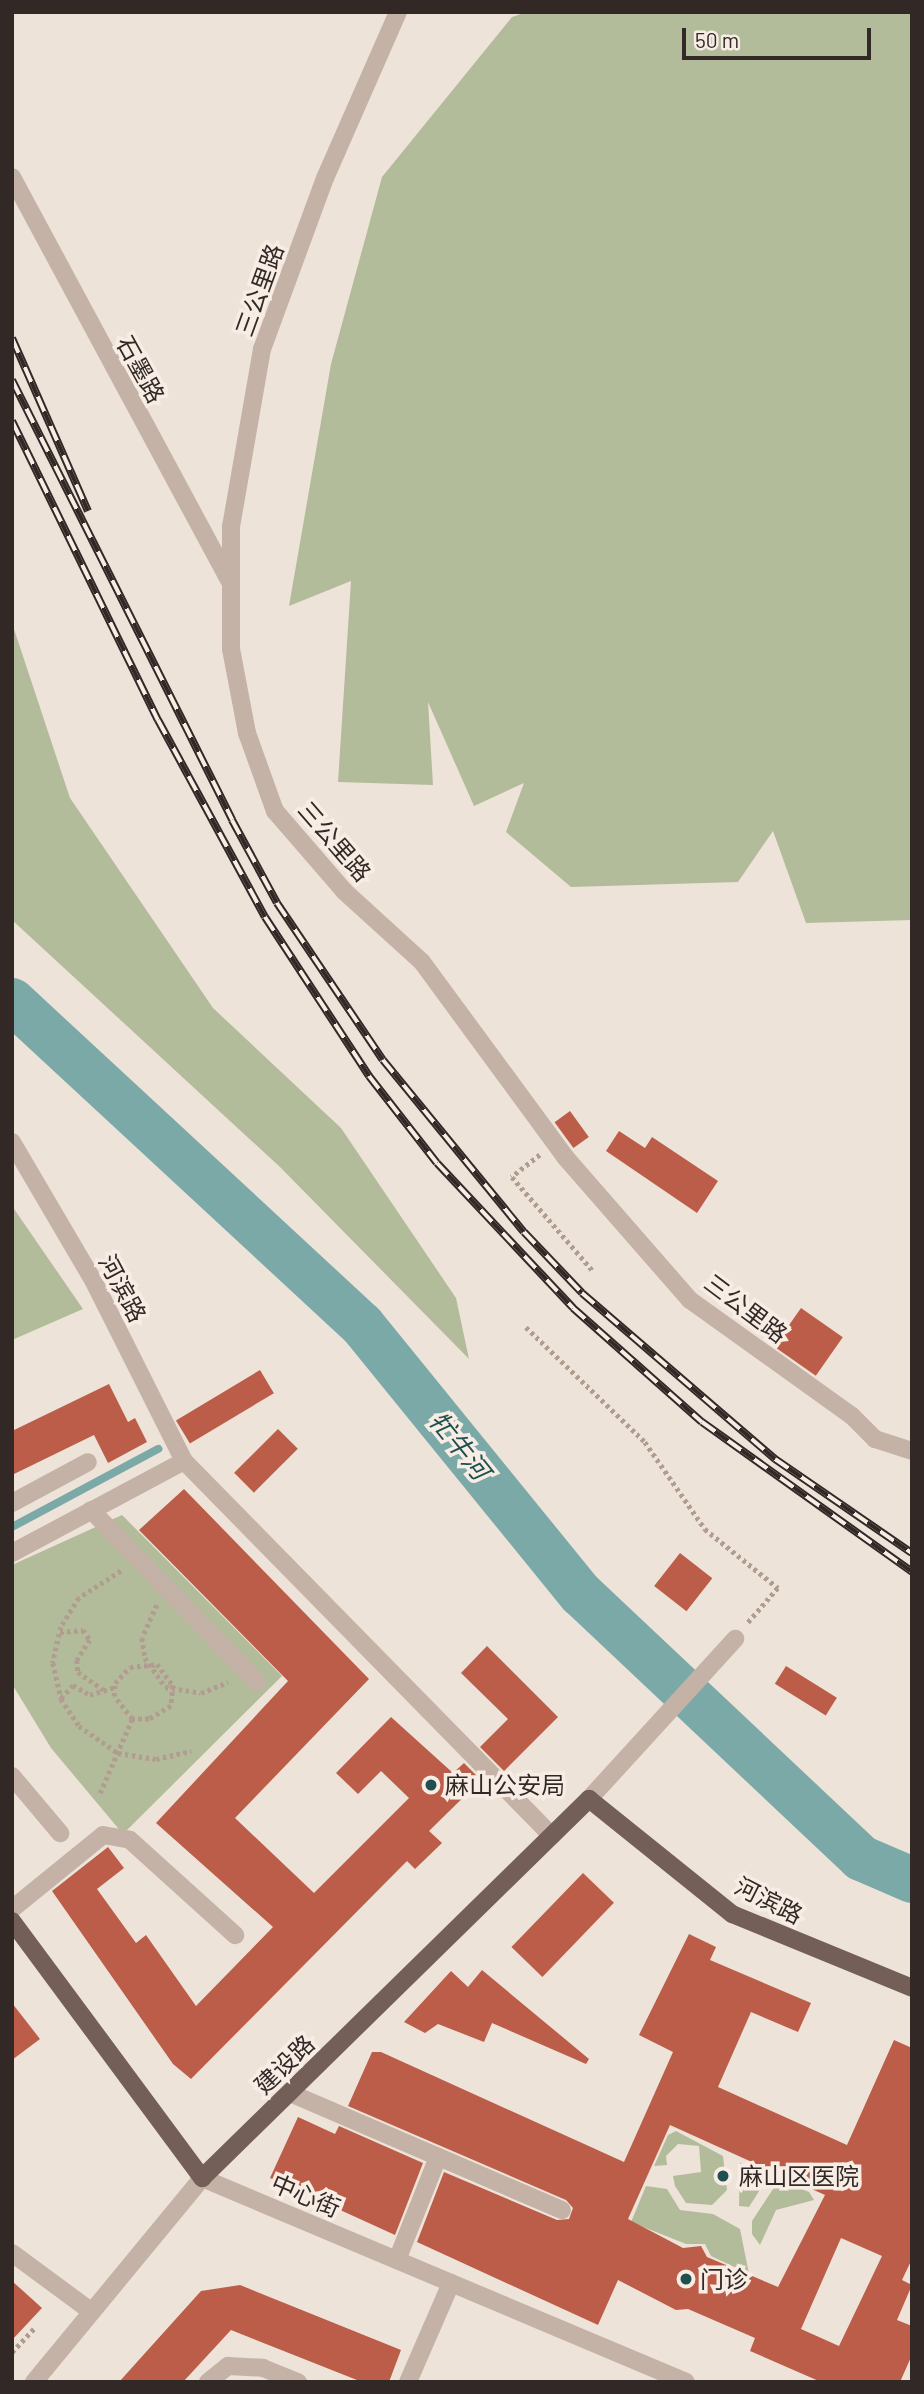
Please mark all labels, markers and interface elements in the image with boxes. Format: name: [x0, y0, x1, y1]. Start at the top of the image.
scale bar: [686, 14, 875, 58]
text: 50 m: [695, 27, 739, 52]
street label: 三公里路: [229, 240, 289, 340]
street label: 石墨路: [111, 331, 171, 407]
street label: 三公里路: [293, 795, 377, 887]
street label: 河滨路: [93, 1249, 153, 1327]
street label: 三公里路: [699, 1268, 793, 1348]
water label: 牤牛河: [423, 1405, 497, 1485]
place label: 麻山公安局: [445, 1771, 565, 1799]
marker: 麻山公安局: [423, 1777, 439, 1793]
street label: 河滨路: [730, 1871, 808, 1929]
street label: 建设路: [248, 2029, 320, 2099]
place label: 麻山区医院: [739, 2162, 859, 2190]
marker: 麻山区医院: [713, 2166, 733, 2186]
street label: 中心街: [267, 2168, 345, 2222]
place label: 门诊: [700, 2265, 748, 2293]
marker: 门诊: [678, 2271, 694, 2287]

